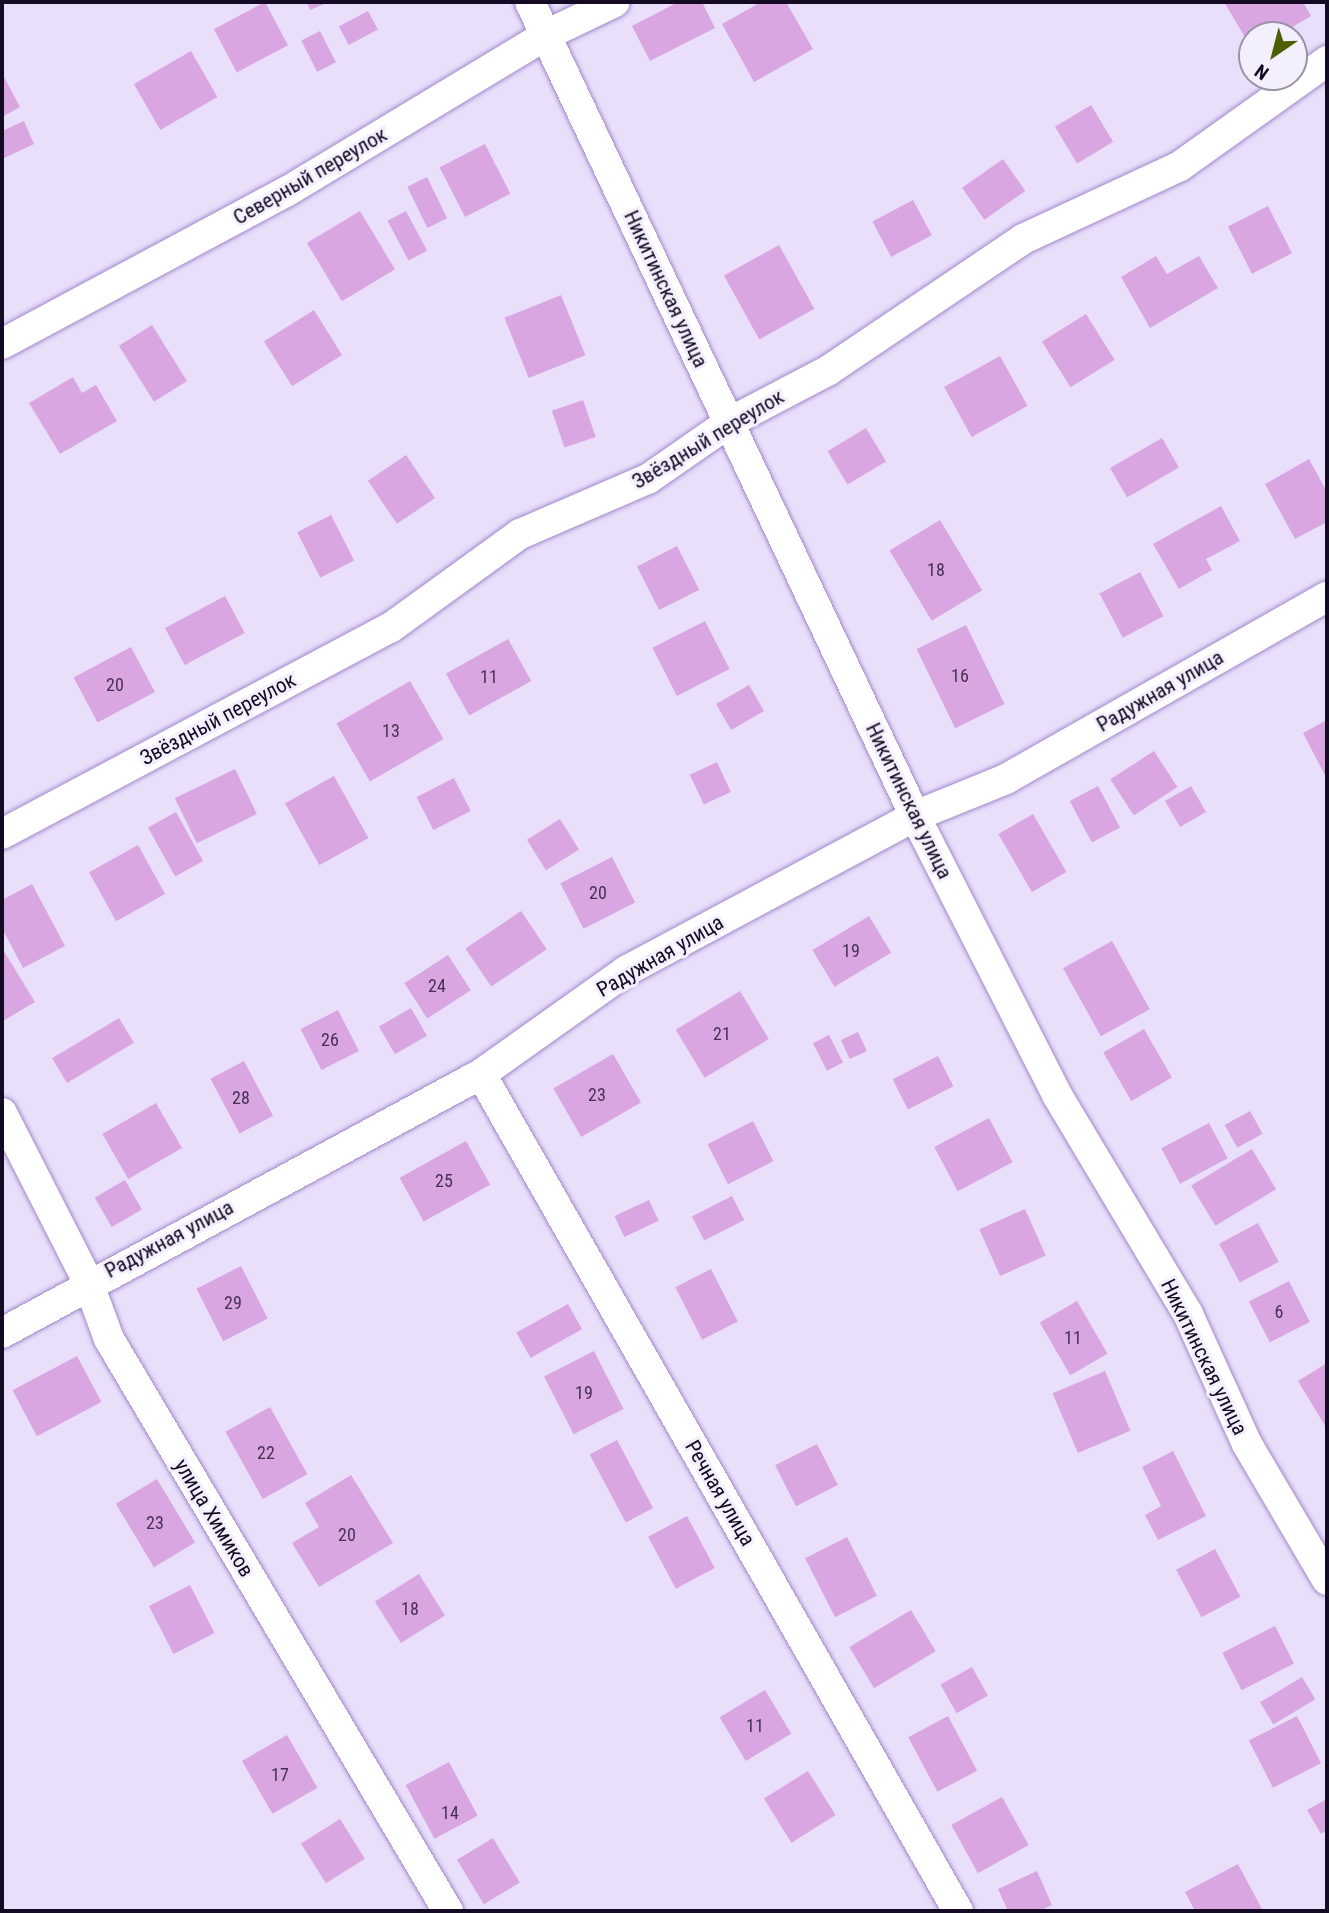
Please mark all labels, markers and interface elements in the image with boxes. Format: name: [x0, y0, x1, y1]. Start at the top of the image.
north arrow: [1238, 21, 1308, 91]
text: N: [1250, 59, 1273, 85]
street label: Северный переулок: [229, 122, 391, 230]
street label: Никитинская улица: [619, 206, 713, 372]
street label: Звёздный переулок: [628, 384, 788, 494]
house number: 18: [927, 559, 945, 581]
street label: Радужная улица: [1092, 645, 1228, 737]
house number: 16: [951, 665, 969, 687]
house number: 11: [480, 666, 498, 688]
street label: Звёздный переулок: [136, 667, 300, 771]
house number: 20: [106, 674, 124, 696]
street label: Никитинская улица: [860, 719, 958, 883]
house number: 13: [382, 720, 400, 742]
house number: 20: [589, 882, 607, 904]
street label: Радужная улица: [592, 910, 728, 1002]
house number: 19: [842, 940, 860, 962]
house number: 24: [428, 975, 446, 997]
house number: 21: [713, 1023, 731, 1045]
house number: 26: [321, 1029, 339, 1051]
house number: 23: [588, 1084, 606, 1106]
house number: 28: [232, 1087, 250, 1109]
house number: 25: [435, 1170, 453, 1192]
street label: Радужная улица: [100, 1195, 238, 1283]
street label: Никитинская улица: [1155, 1275, 1253, 1439]
house number: 29: [224, 1292, 242, 1314]
house number: 6: [1275, 1301, 1283, 1323]
house number: 11: [1064, 1327, 1082, 1349]
house number: 19: [575, 1382, 593, 1404]
street label: Речная улица: [680, 1436, 760, 1550]
house number: 22: [257, 1442, 275, 1464]
street label: улица Химиков: [169, 1454, 259, 1582]
house number: 23: [146, 1512, 164, 1534]
house number: 20: [338, 1524, 356, 1546]
house number: 18: [401, 1598, 419, 1620]
house number: 11: [746, 1715, 764, 1737]
house number: 17: [271, 1764, 289, 1786]
house number: 14: [441, 1802, 459, 1824]

